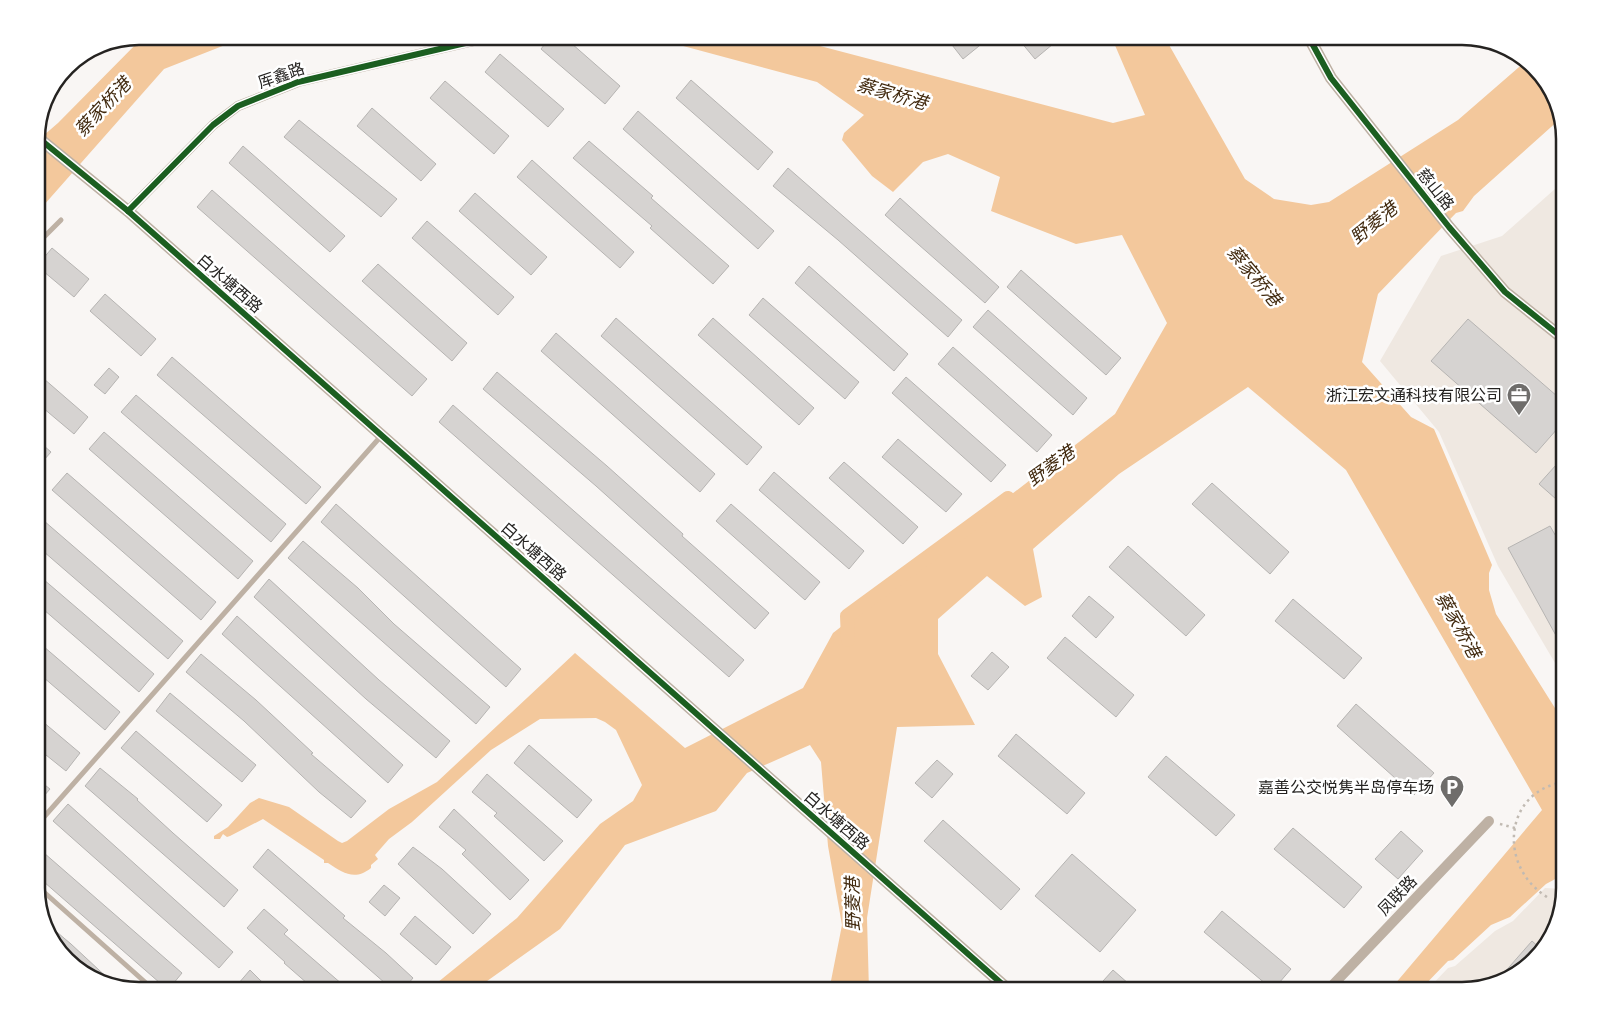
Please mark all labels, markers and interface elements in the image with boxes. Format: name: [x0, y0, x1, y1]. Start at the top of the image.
street label: 厍鑫路: [255, 58, 308, 94]
water label: 蔡家桥港: [70, 70, 139, 142]
water label: 蔡家桥港: [854, 73, 933, 117]
street label: 慈山路: [1412, 164, 1459, 215]
water label: 野菱港: [1345, 195, 1405, 250]
water label: 蔡家桥港: [1221, 241, 1288, 314]
street label: 白水塘西路: [192, 249, 267, 318]
office icon: 浙江宏文通科技有限公司: [1506, 382, 1532, 416]
place label: 浙江宏文通科技有限公司: [1326, 385, 1502, 407]
water label: 野菱港: [1022, 439, 1083, 492]
street label: 白水塘西路: [496, 517, 571, 586]
water label: 蔡家桥港: [1429, 588, 1487, 665]
parking icon: 嘉善公交悦隽半岛停车场: [1439, 774, 1465, 808]
place label: 嘉善公交悦隽半岛停车场: [1258, 777, 1434, 799]
street label: 白水塘西路: [799, 786, 874, 855]
street label: 凤联路: [1373, 871, 1422, 921]
water label: 野菱港: [840, 874, 866, 931]

